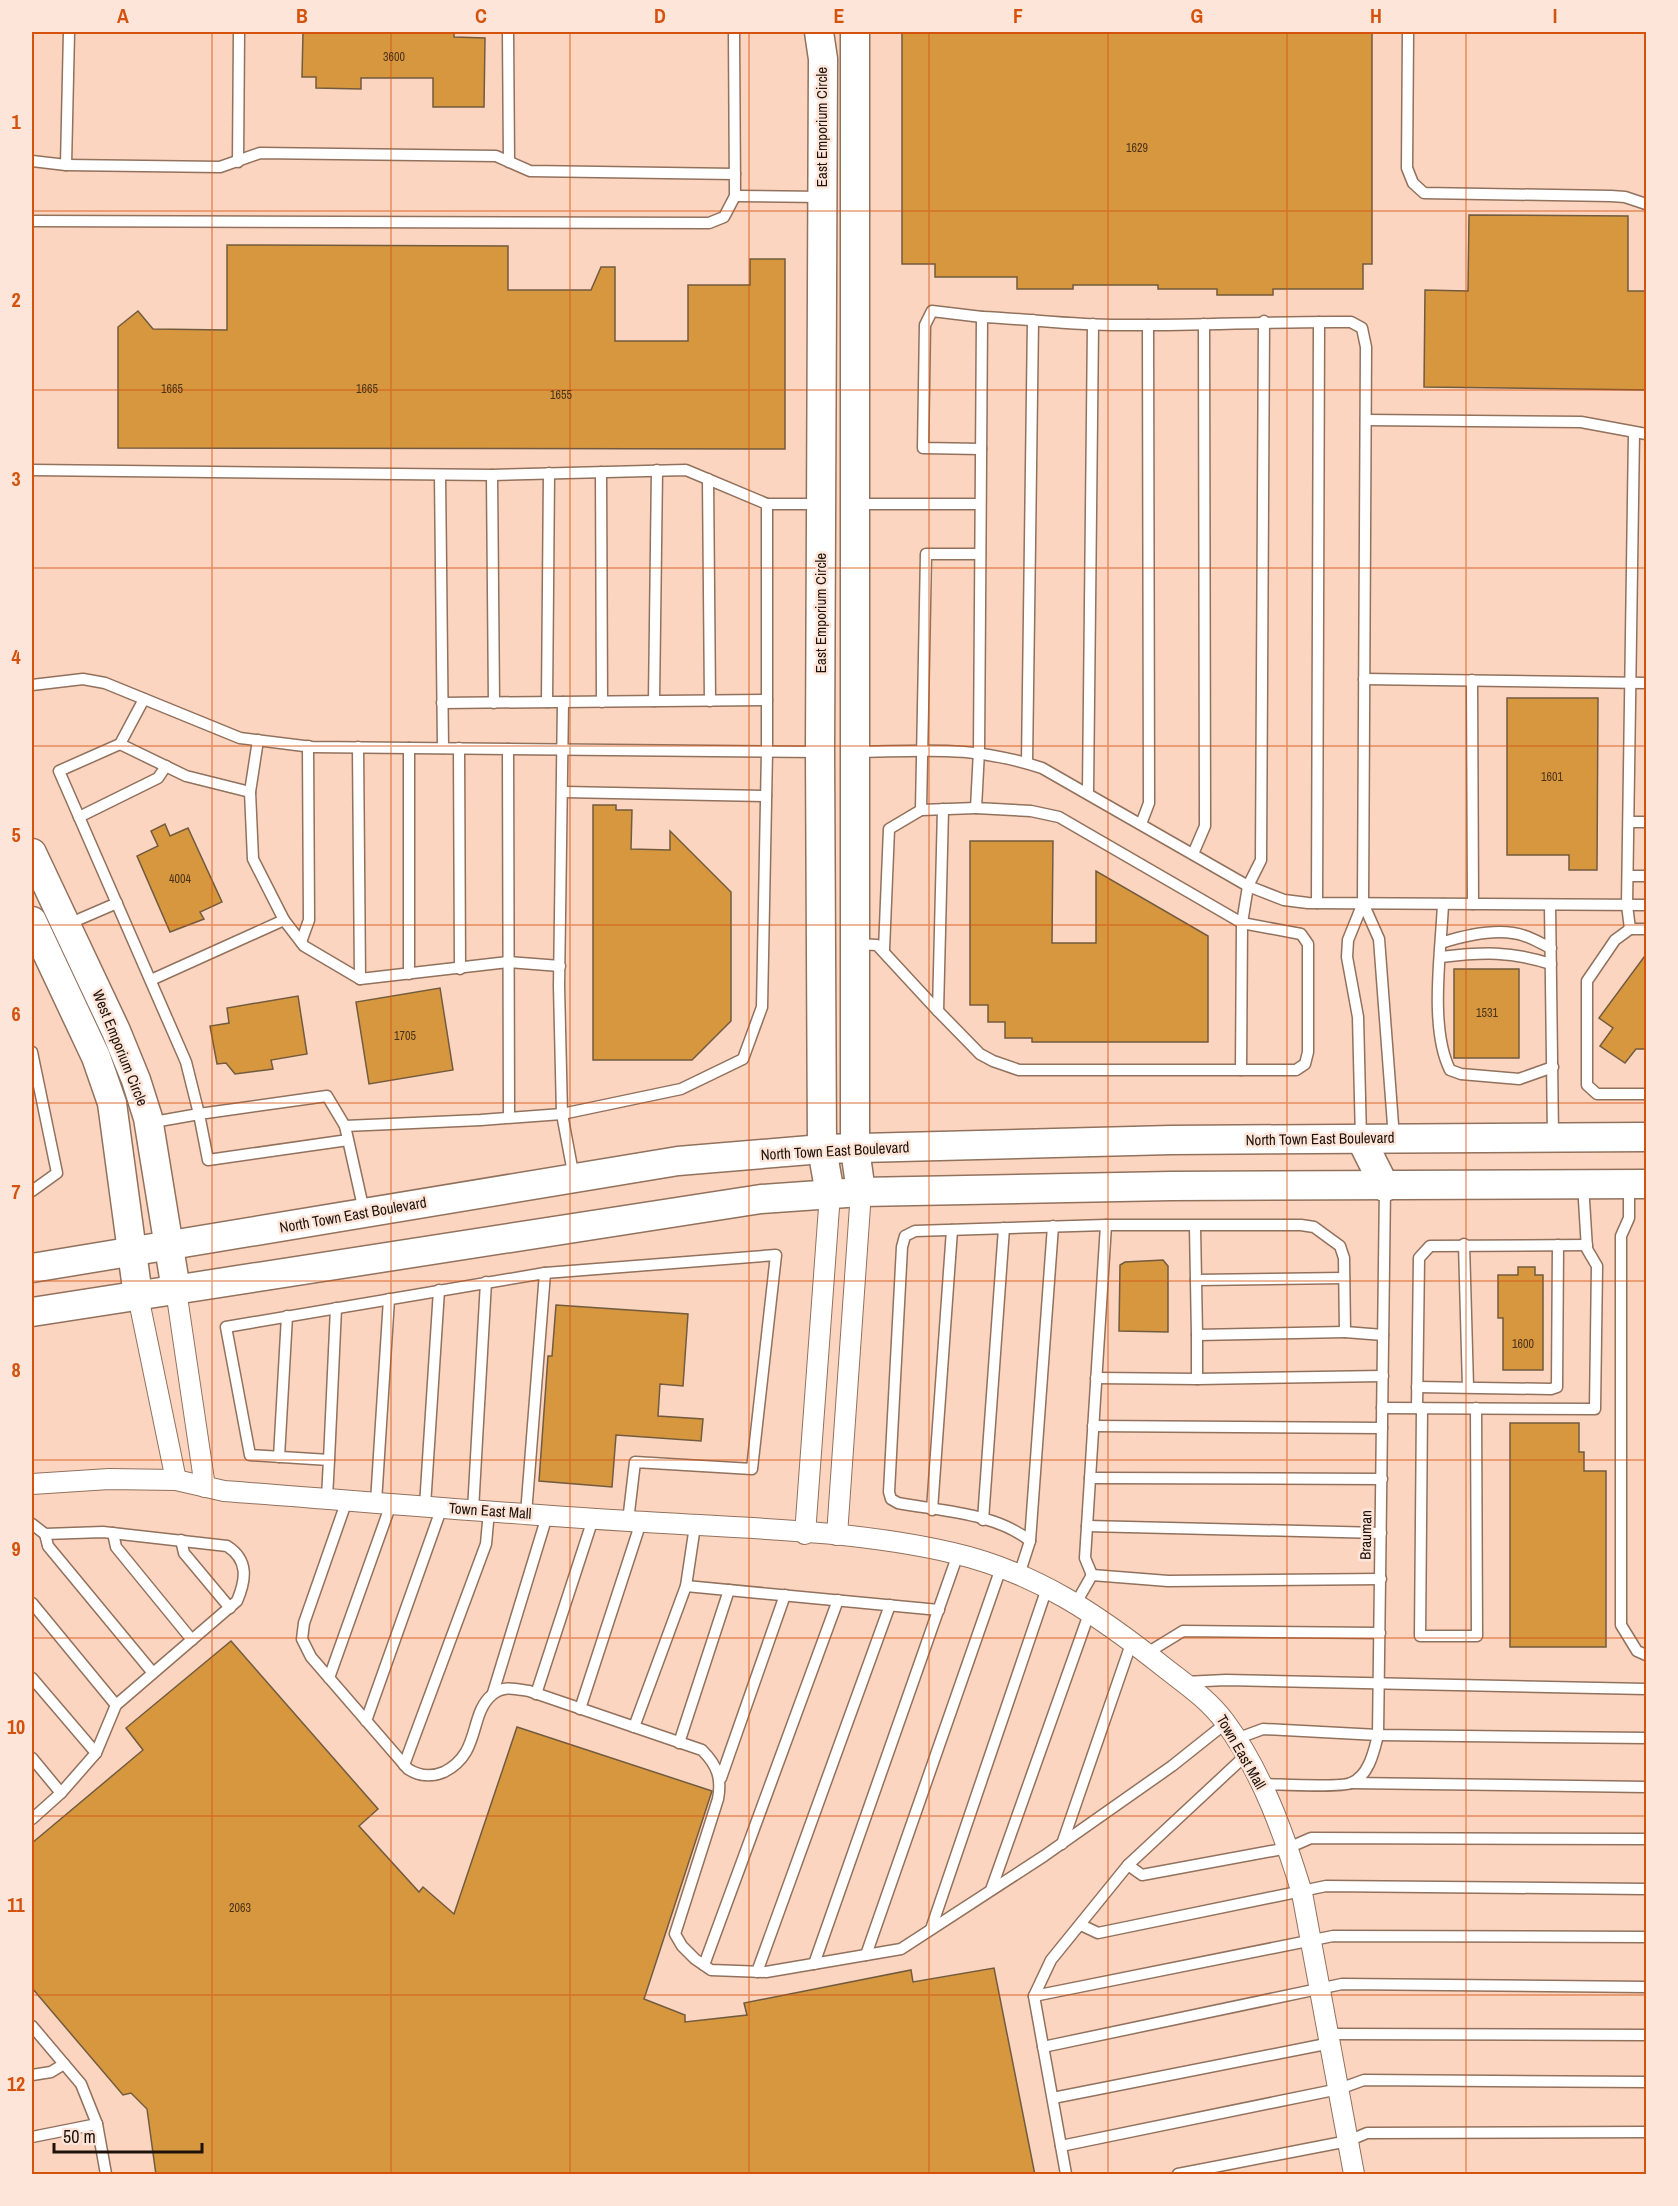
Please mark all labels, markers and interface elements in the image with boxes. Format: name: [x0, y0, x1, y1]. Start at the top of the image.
text: A: [117, 2, 129, 29]
text: B: [296, 2, 308, 29]
text: C: [475, 2, 487, 29]
text: D: [654, 2, 666, 29]
text: E: [834, 2, 845, 29]
text: F: [1013, 2, 1023, 29]
text: G: [1191, 2, 1203, 29]
text: H: [1370, 2, 1382, 29]
text: I: [1553, 2, 1557, 29]
house number: 3600: [383, 49, 405, 65]
street label: East Emporium Circle: [811, 67, 832, 187]
text: 1: [11, 108, 21, 135]
house number: 1629: [1126, 140, 1148, 156]
text: 2: [11, 286, 21, 313]
house number: 1665: [161, 381, 183, 397]
house number: 1665: [356, 381, 378, 397]
house number: 1655: [550, 387, 572, 403]
text: 3: [11, 465, 21, 492]
street label: East Emporium Circle: [810, 553, 831, 673]
text: 4: [11, 643, 21, 670]
house number: 1601: [1541, 769, 1563, 785]
text: 5: [11, 821, 21, 848]
house number: 4004: [169, 871, 191, 887]
street label: West Emporium Circle: [88, 987, 153, 1109]
text: 6: [11, 1000, 21, 1027]
house number: 1531: [1476, 1005, 1498, 1021]
house number: 1705: [394, 1028, 416, 1044]
street label: North Town East Boulevard: [1245, 1127, 1395, 1150]
street label: North Town East Boulevard: [760, 1136, 910, 1165]
text: 7: [11, 1178, 21, 1205]
street label: North Town East Boulevard: [278, 1191, 428, 1238]
house number: 1600: [1512, 1336, 1534, 1352]
text: 8: [11, 1356, 21, 1383]
street label: Town East Mall: [448, 1497, 532, 1524]
street label: Brauman: [1355, 1510, 1376, 1560]
text: 9: [11, 1535, 21, 1562]
street label: Town East Mall: [1212, 1711, 1271, 1793]
text: 10: [7, 1713, 25, 1740]
text: 11: [7, 1891, 26, 1918]
house number: 2063: [229, 1900, 251, 1916]
text: 12: [7, 2070, 25, 2097]
scale bar: [54, 2116, 202, 2154]
text: 50 m: [63, 2124, 96, 2149]

